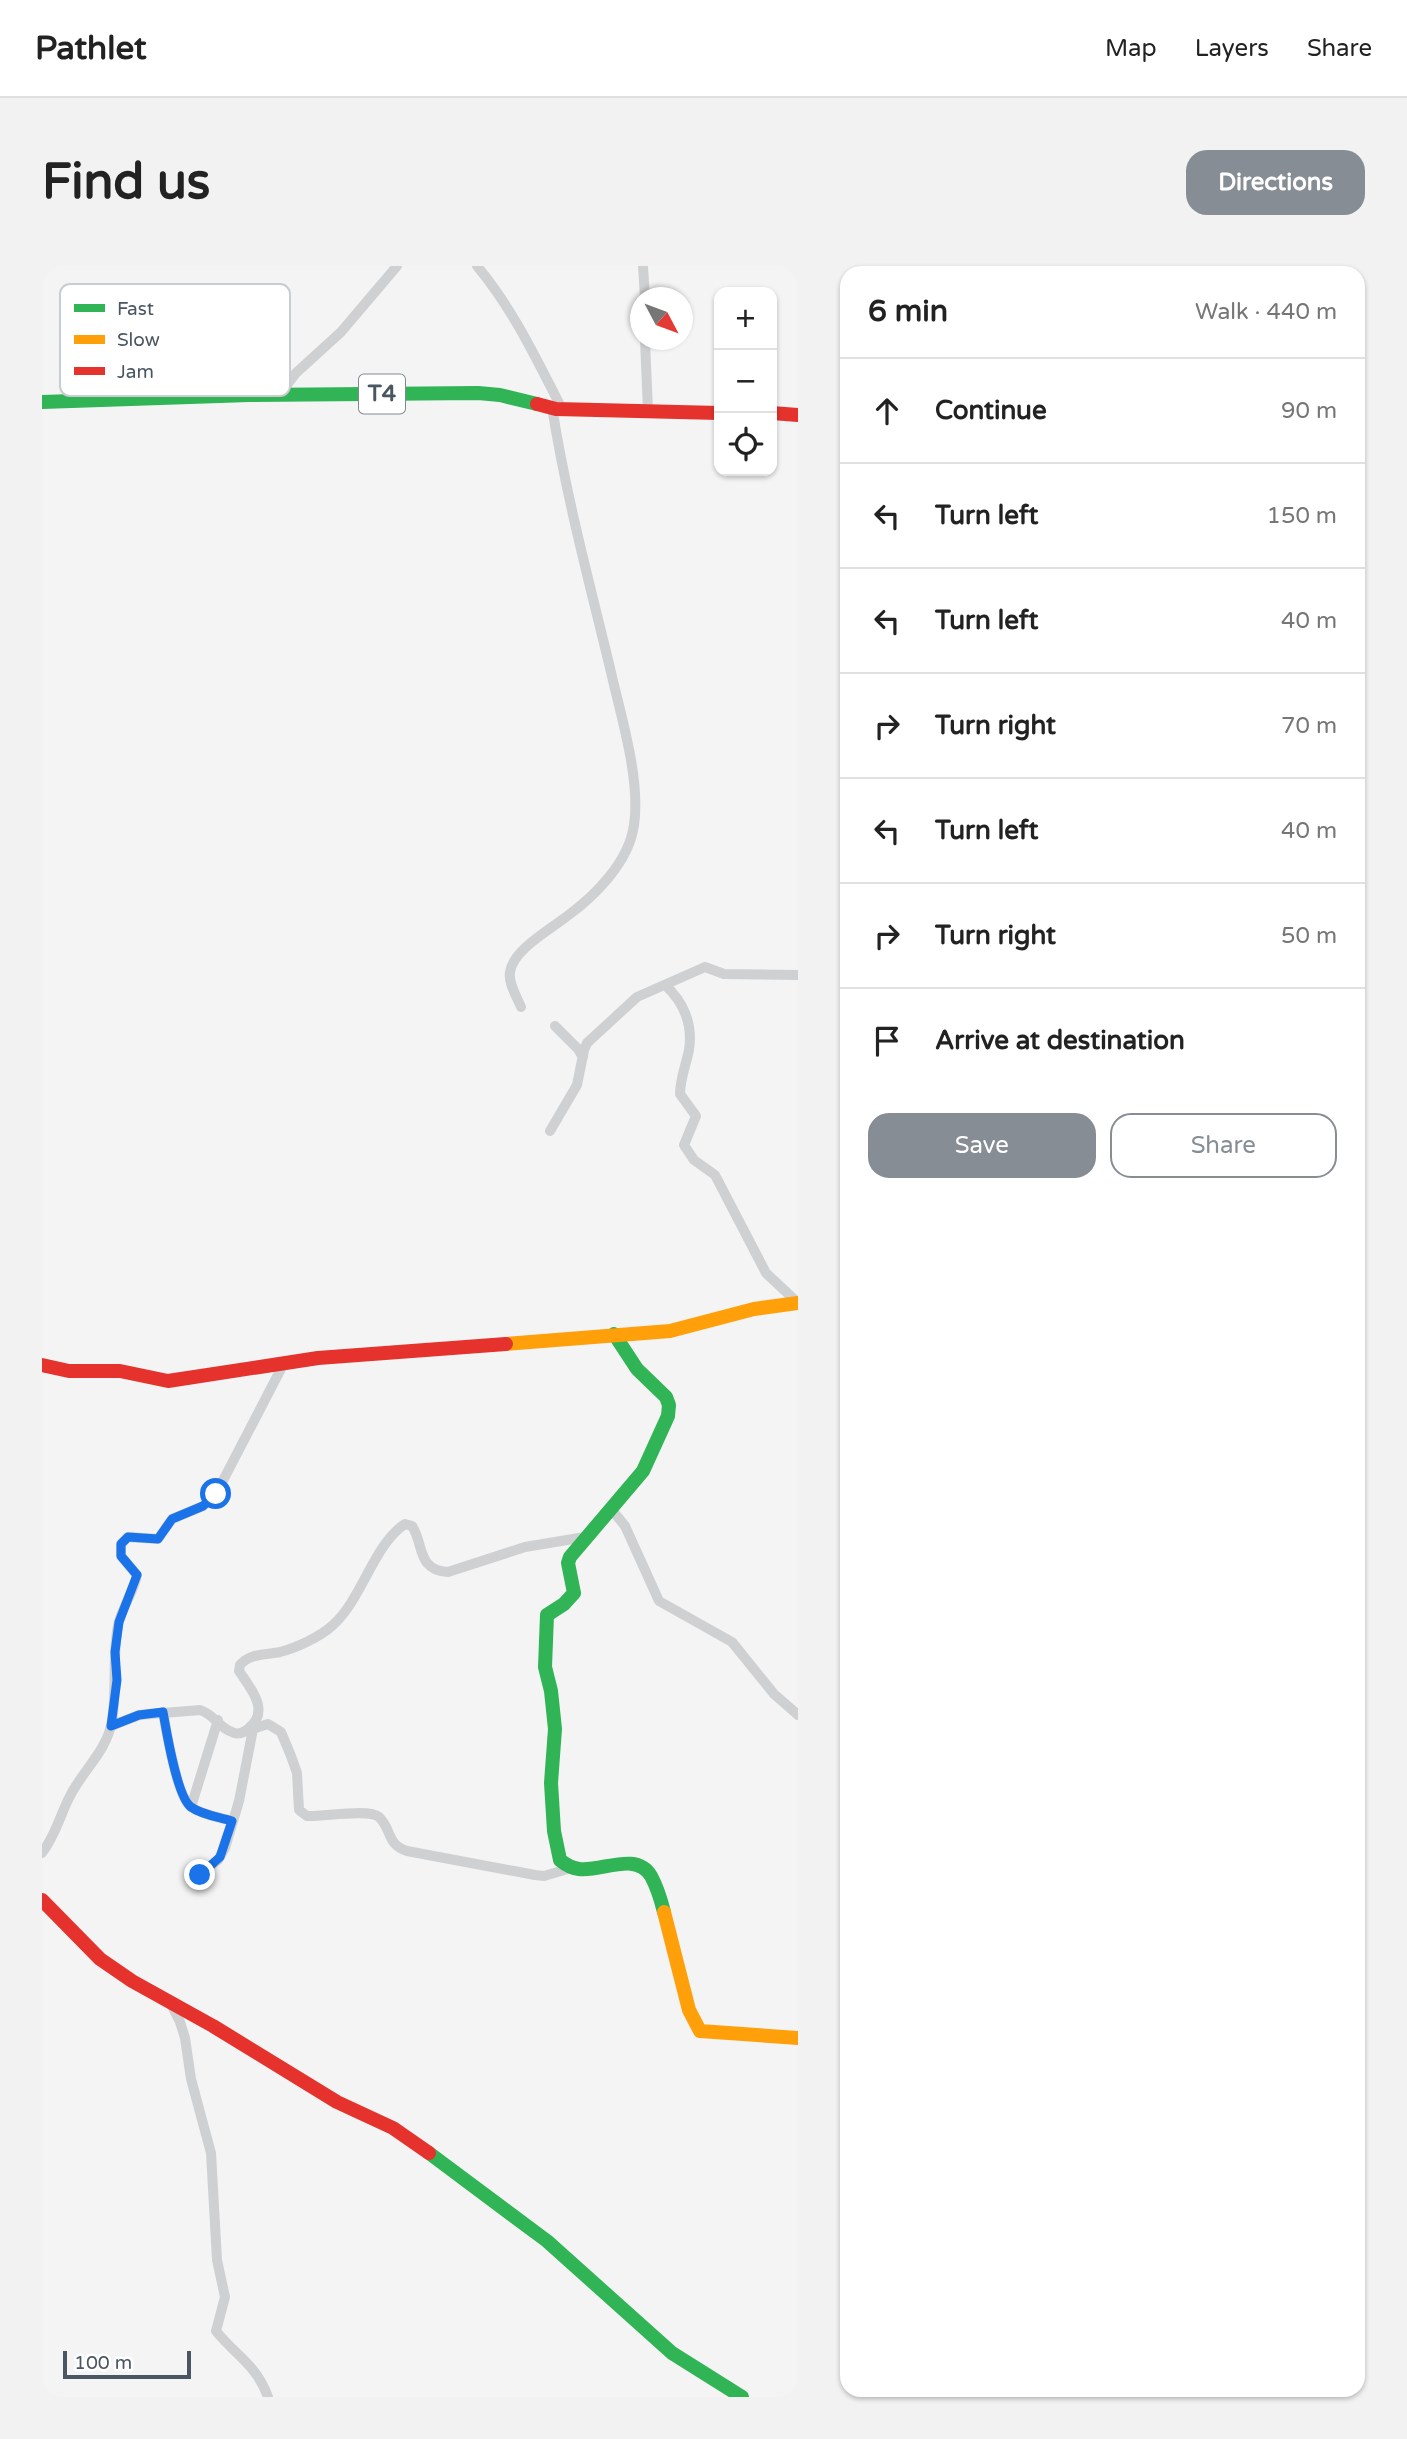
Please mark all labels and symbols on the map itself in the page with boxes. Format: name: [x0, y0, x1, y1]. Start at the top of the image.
legend: [60, 284, 290, 396]
north arrow: [630, 287, 693, 350]
text: Fast: [117, 298, 154, 320]
text: Slow: [117, 329, 160, 351]
text: Jam: [117, 361, 154, 383]
road number: T4: [359, 374, 405, 414]
route start: [200, 1478, 231, 1509]
route end: [184, 1859, 215, 1890]
scale bar: [63, 2348, 191, 2380]

